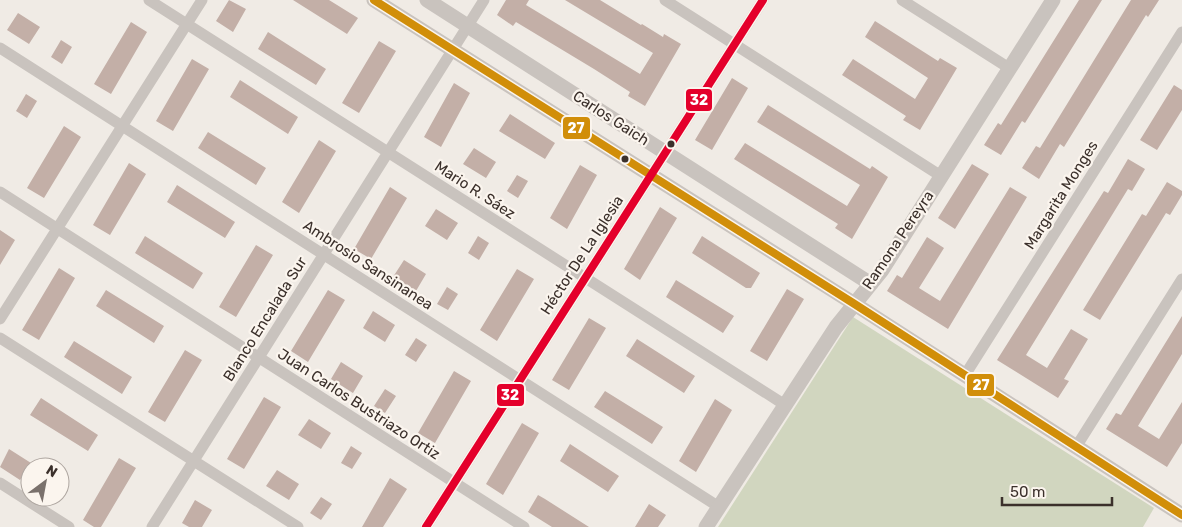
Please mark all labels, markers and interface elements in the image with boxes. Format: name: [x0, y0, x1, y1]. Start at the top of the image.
street label: Carlos Gaich: [570, 87, 652, 149]
line badge: 32: [685, 88, 713, 112]
text: 32: [690, 92, 708, 109]
line badge: 27: [562, 116, 591, 140]
text: 27: [567, 120, 585, 137]
street label: Margarita Monges: [1020, 137, 1102, 253]
unlabelled marker: [666, 139, 676, 149]
unlabelled marker: [620, 154, 630, 164]
street label: Mario R. Sáez: [431, 157, 519, 223]
street label: Ramona Pereyra: [858, 187, 938, 293]
street label: Héctor De La Iglesia: [537, 192, 627, 318]
street label: Ambrosio Sansinanea: [300, 216, 436, 314]
street label: Blanco Encalada Sur: [219, 253, 311, 384]
street label: Juan Carlos Bustriazo Ortiz: [274, 345, 444, 463]
line badge: 27: [966, 373, 995, 397]
text: 27: [972, 377, 990, 394]
line badge: 32: [496, 383, 525, 407]
text: 32: [501, 387, 519, 404]
north arrow: [20, 457, 70, 507]
text: N: [43, 462, 60, 481]
scale bar: [1002, 474, 1112, 506]
text: 50 m: [1010, 483, 1045, 501]

